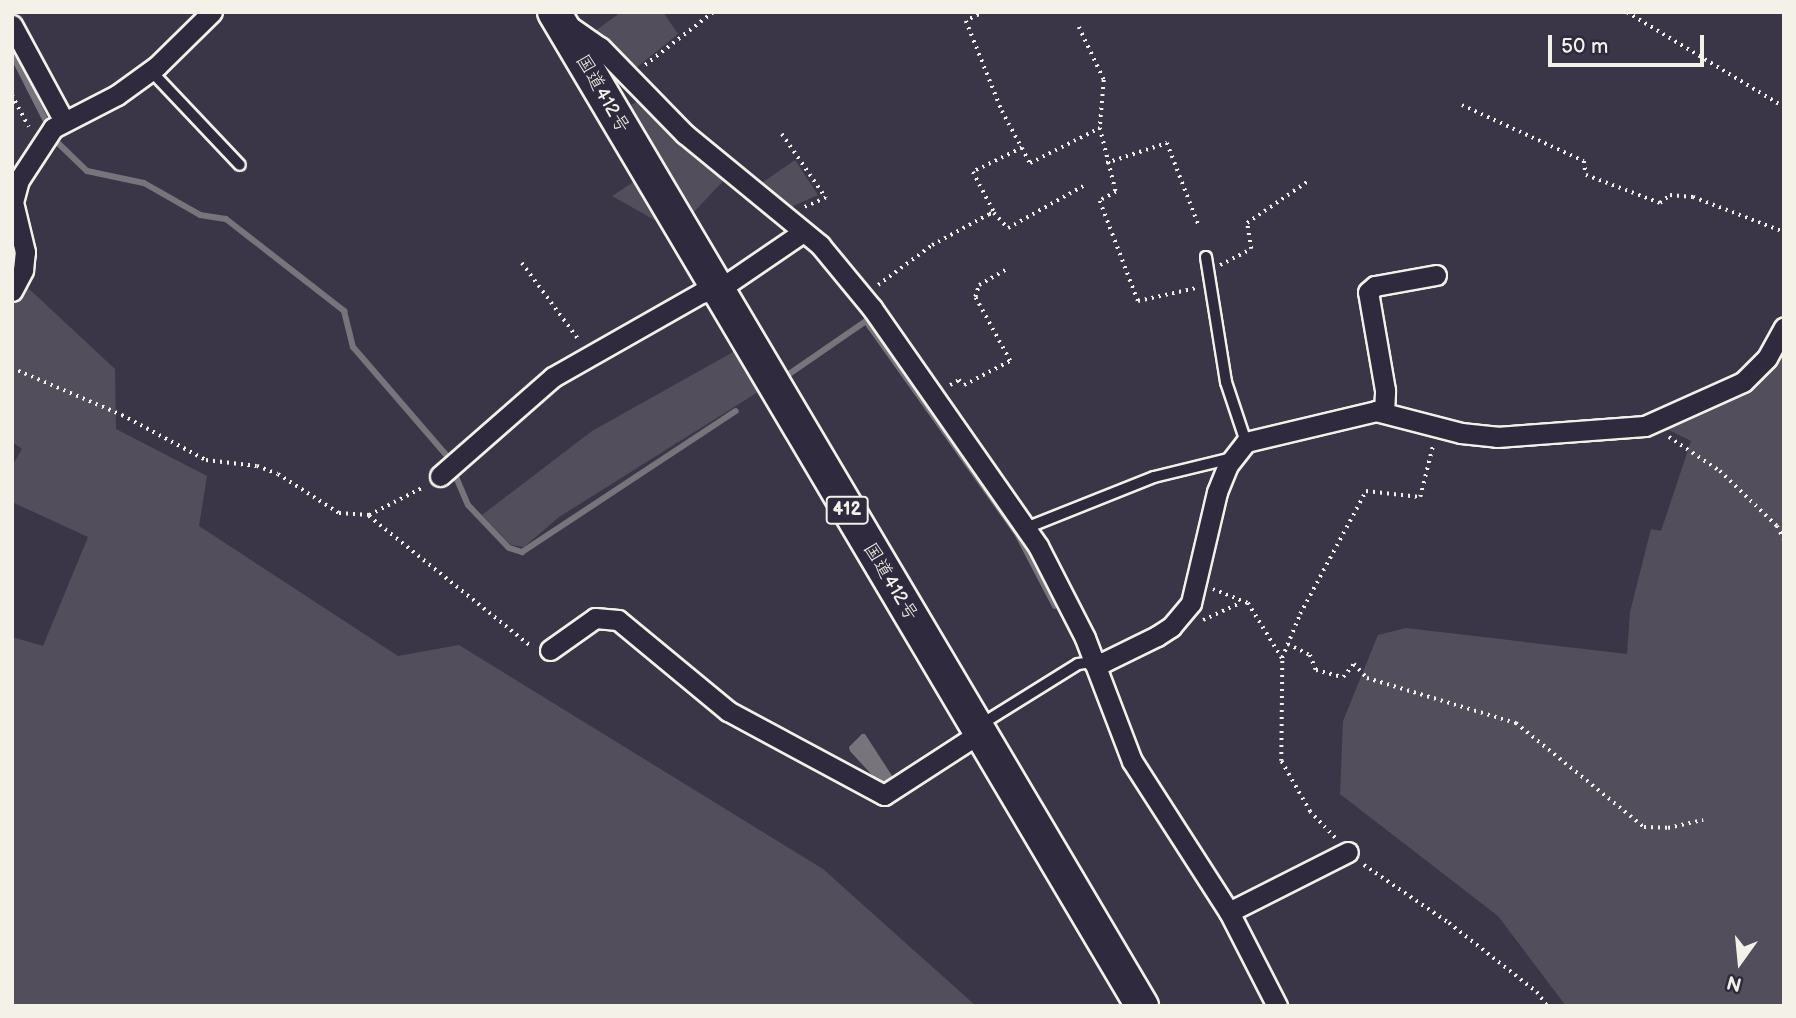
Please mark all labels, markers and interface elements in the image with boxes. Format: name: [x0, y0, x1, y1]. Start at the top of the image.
scale bar: [1551, 21, 1707, 65]
text: 50 m: [1561, 34, 1608, 59]
street label: 国道412号: [570, 51, 634, 137]
road number: 412: [824, 496, 870, 524]
street label: 国道412号: [858, 539, 922, 625]
north arrow: [1705, 927, 1775, 997]
text: N: [1725, 970, 1744, 996]

